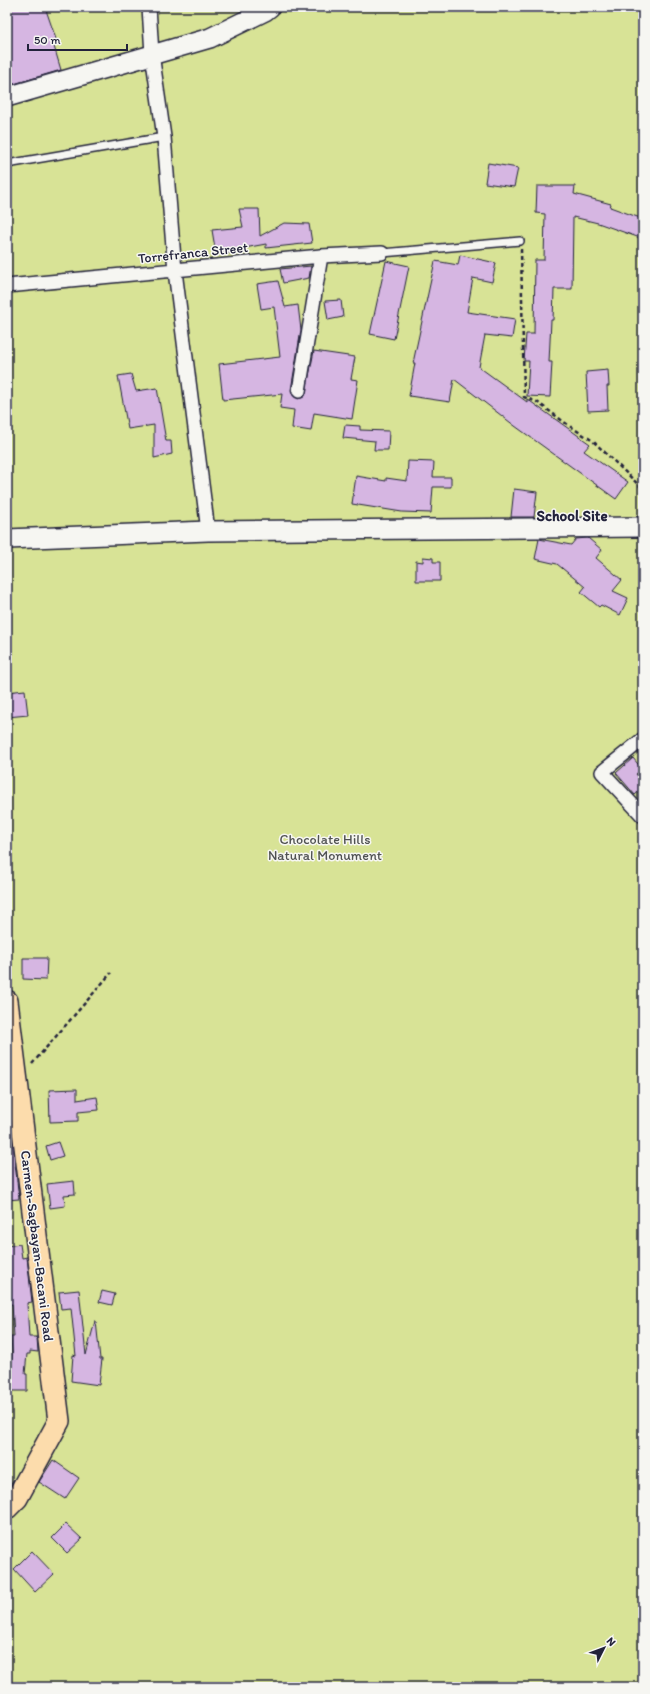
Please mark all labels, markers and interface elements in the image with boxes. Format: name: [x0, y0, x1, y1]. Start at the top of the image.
scale bar: [28, 26, 127, 52]
text: 50 m: [34, 33, 60, 47]
street label: Torrefranca Street: [137, 239, 249, 267]
district label: School Site: [536, 507, 608, 525]
park label: Chocolate Hills Natural Monument: [268, 831, 382, 864]
street label: Carmen-Sagbayan-Bacani Road: [17, 1149, 57, 1343]
north arrow: [584, 1628, 624, 1668]
text: N: [604, 1635, 618, 1649]

